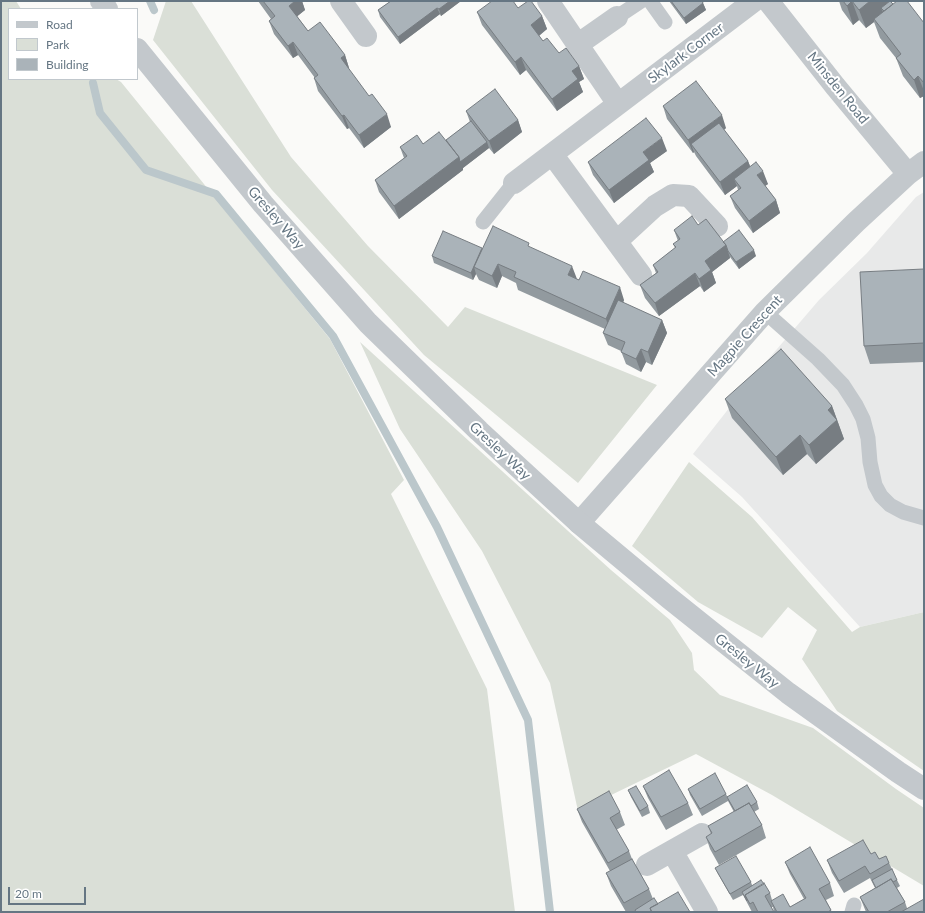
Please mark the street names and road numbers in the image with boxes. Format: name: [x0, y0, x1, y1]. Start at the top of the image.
street label: Skylark Corner: [645, 19, 727, 87]
street label: Minsden Road: [804, 49, 872, 127]
street label: Gresley Way: [244, 183, 308, 253]
street label: Magpie Crescent: [704, 292, 786, 380]
street label: Gresley Way: [466, 418, 534, 484]
street label: Gresley Way: [712, 630, 782, 692]

